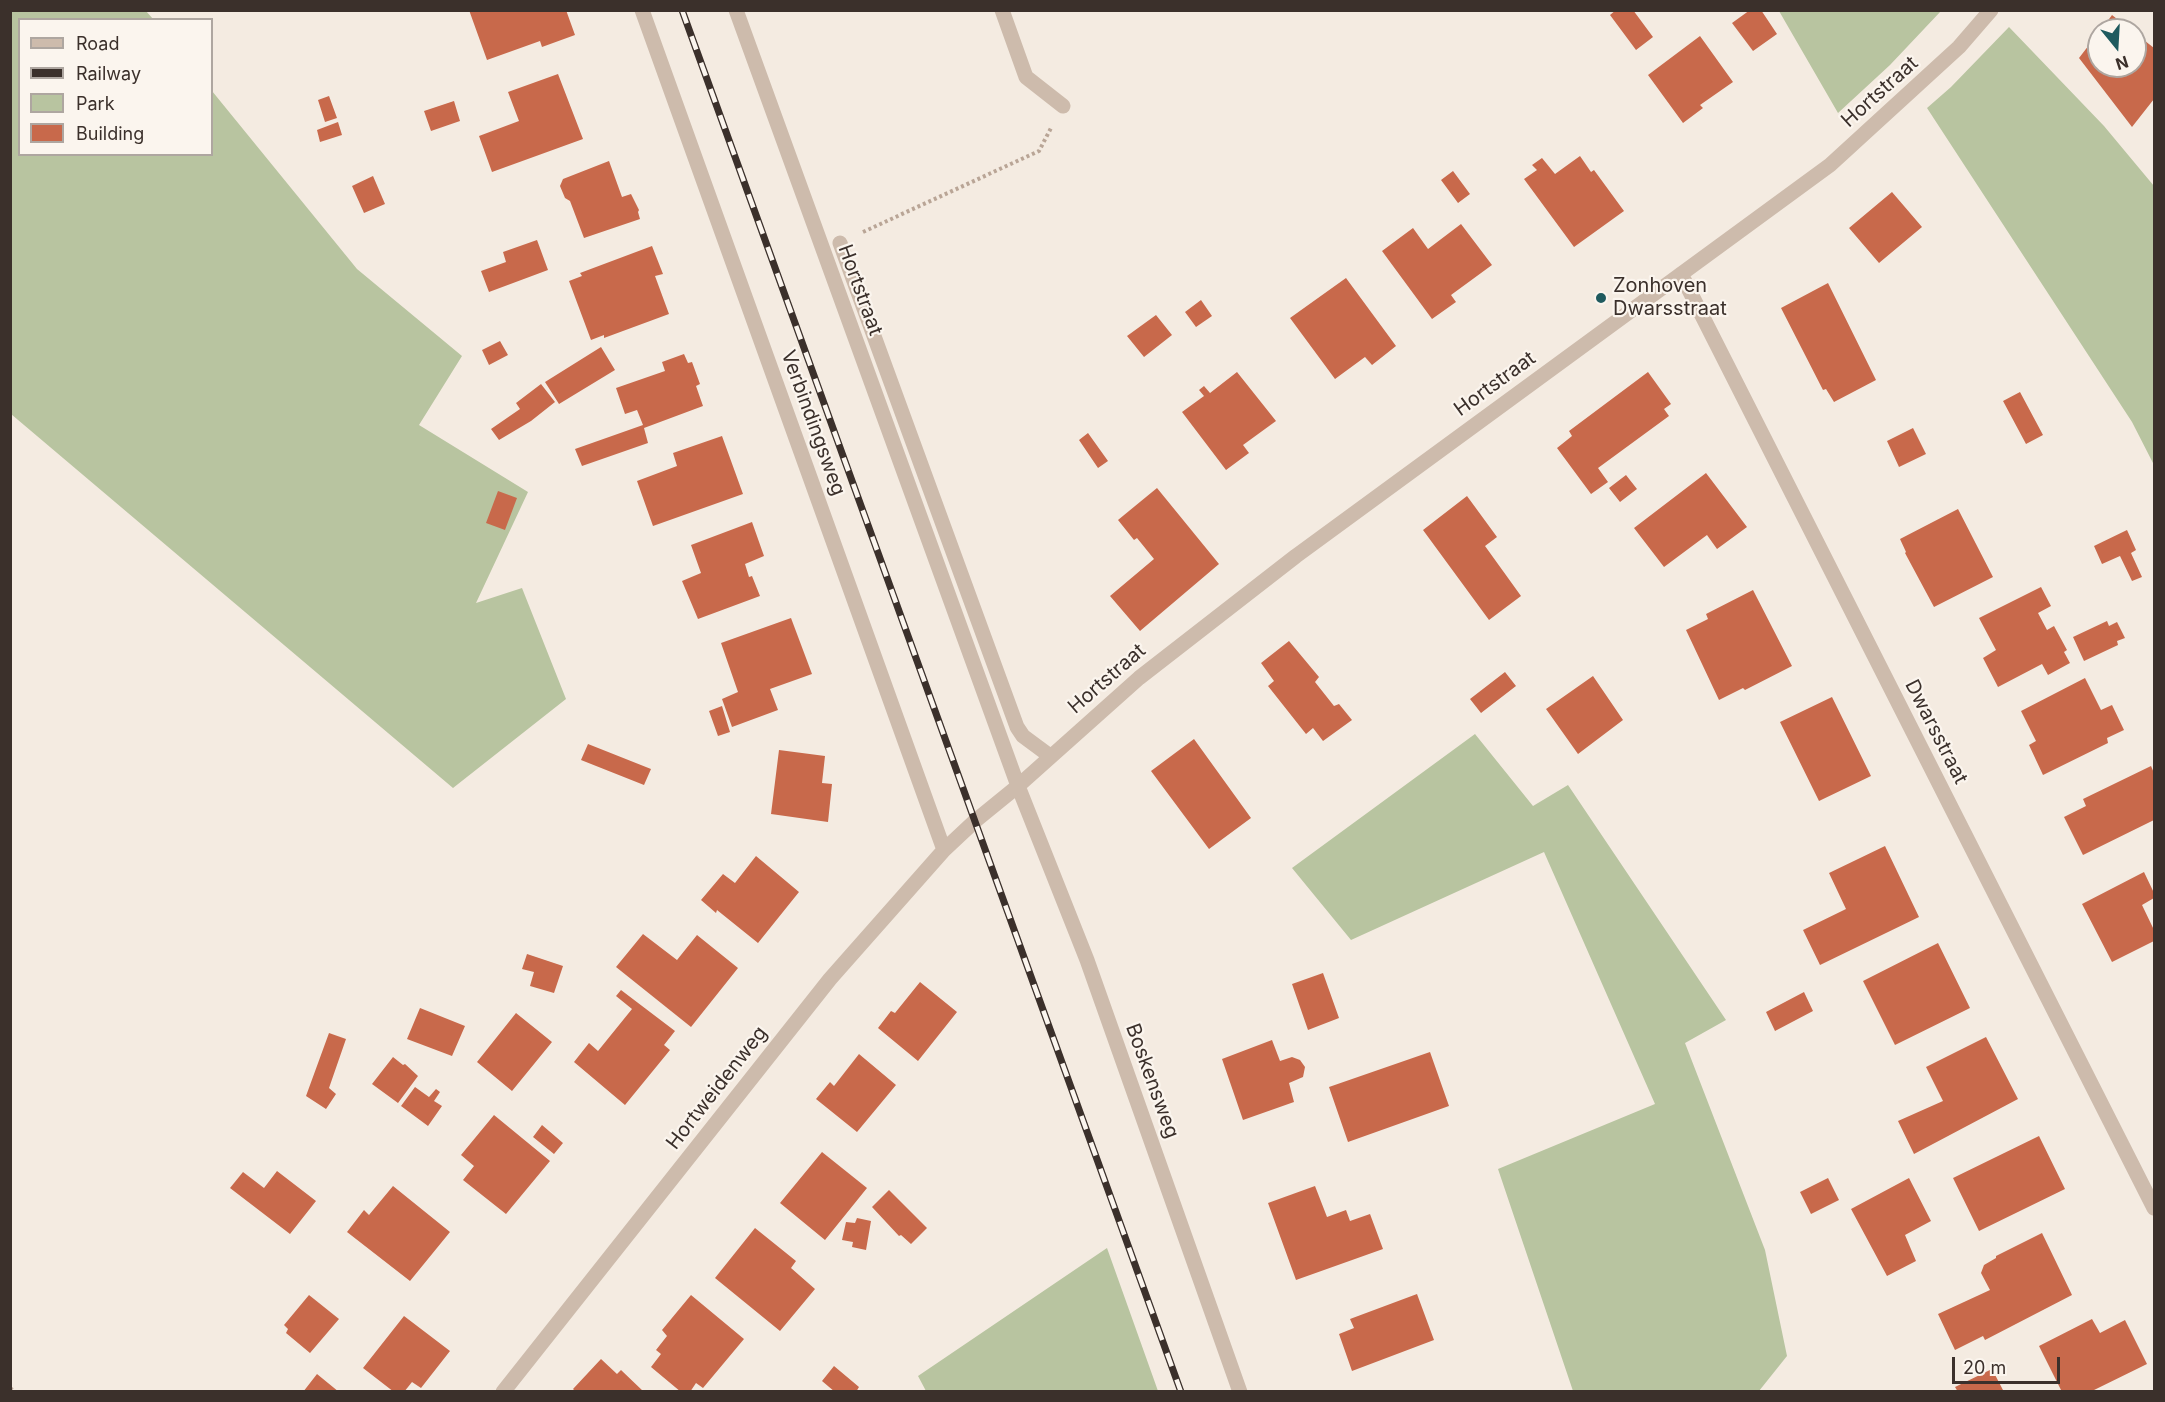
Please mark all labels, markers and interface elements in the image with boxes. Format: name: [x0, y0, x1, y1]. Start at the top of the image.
legend: [18, 18, 213, 156]
north arrow: [2087, 18, 2147, 78]
text: Road: [76, 33, 119, 54]
street label: Hortstraat: [1837, 51, 1923, 133]
text: N: [2113, 52, 2131, 75]
text: Railway: [76, 63, 141, 84]
text: Park: [76, 93, 115, 114]
text: Building: [76, 123, 144, 144]
street label: Hortstraat: [833, 241, 887, 339]
place label: Zonhoven Dwarsstraat: [1613, 274, 1727, 321]
marker: Zonhoven Dwarsstraat: [1594, 291, 1608, 305]
street label: Hortstraat: [1450, 346, 1540, 422]
street label: Verbindingsweg: [776, 347, 850, 499]
street label: Hortstraat: [1063, 639, 1151, 719]
street label: Dwarsstraat: [1899, 676, 1973, 788]
street label: Boskensweg: [1120, 1020, 1184, 1142]
street label: Hortweidenweg: [661, 1022, 773, 1154]
scale bar: [1955, 1345, 2063, 1383]
text: 20 m: [1963, 1357, 2006, 1378]

